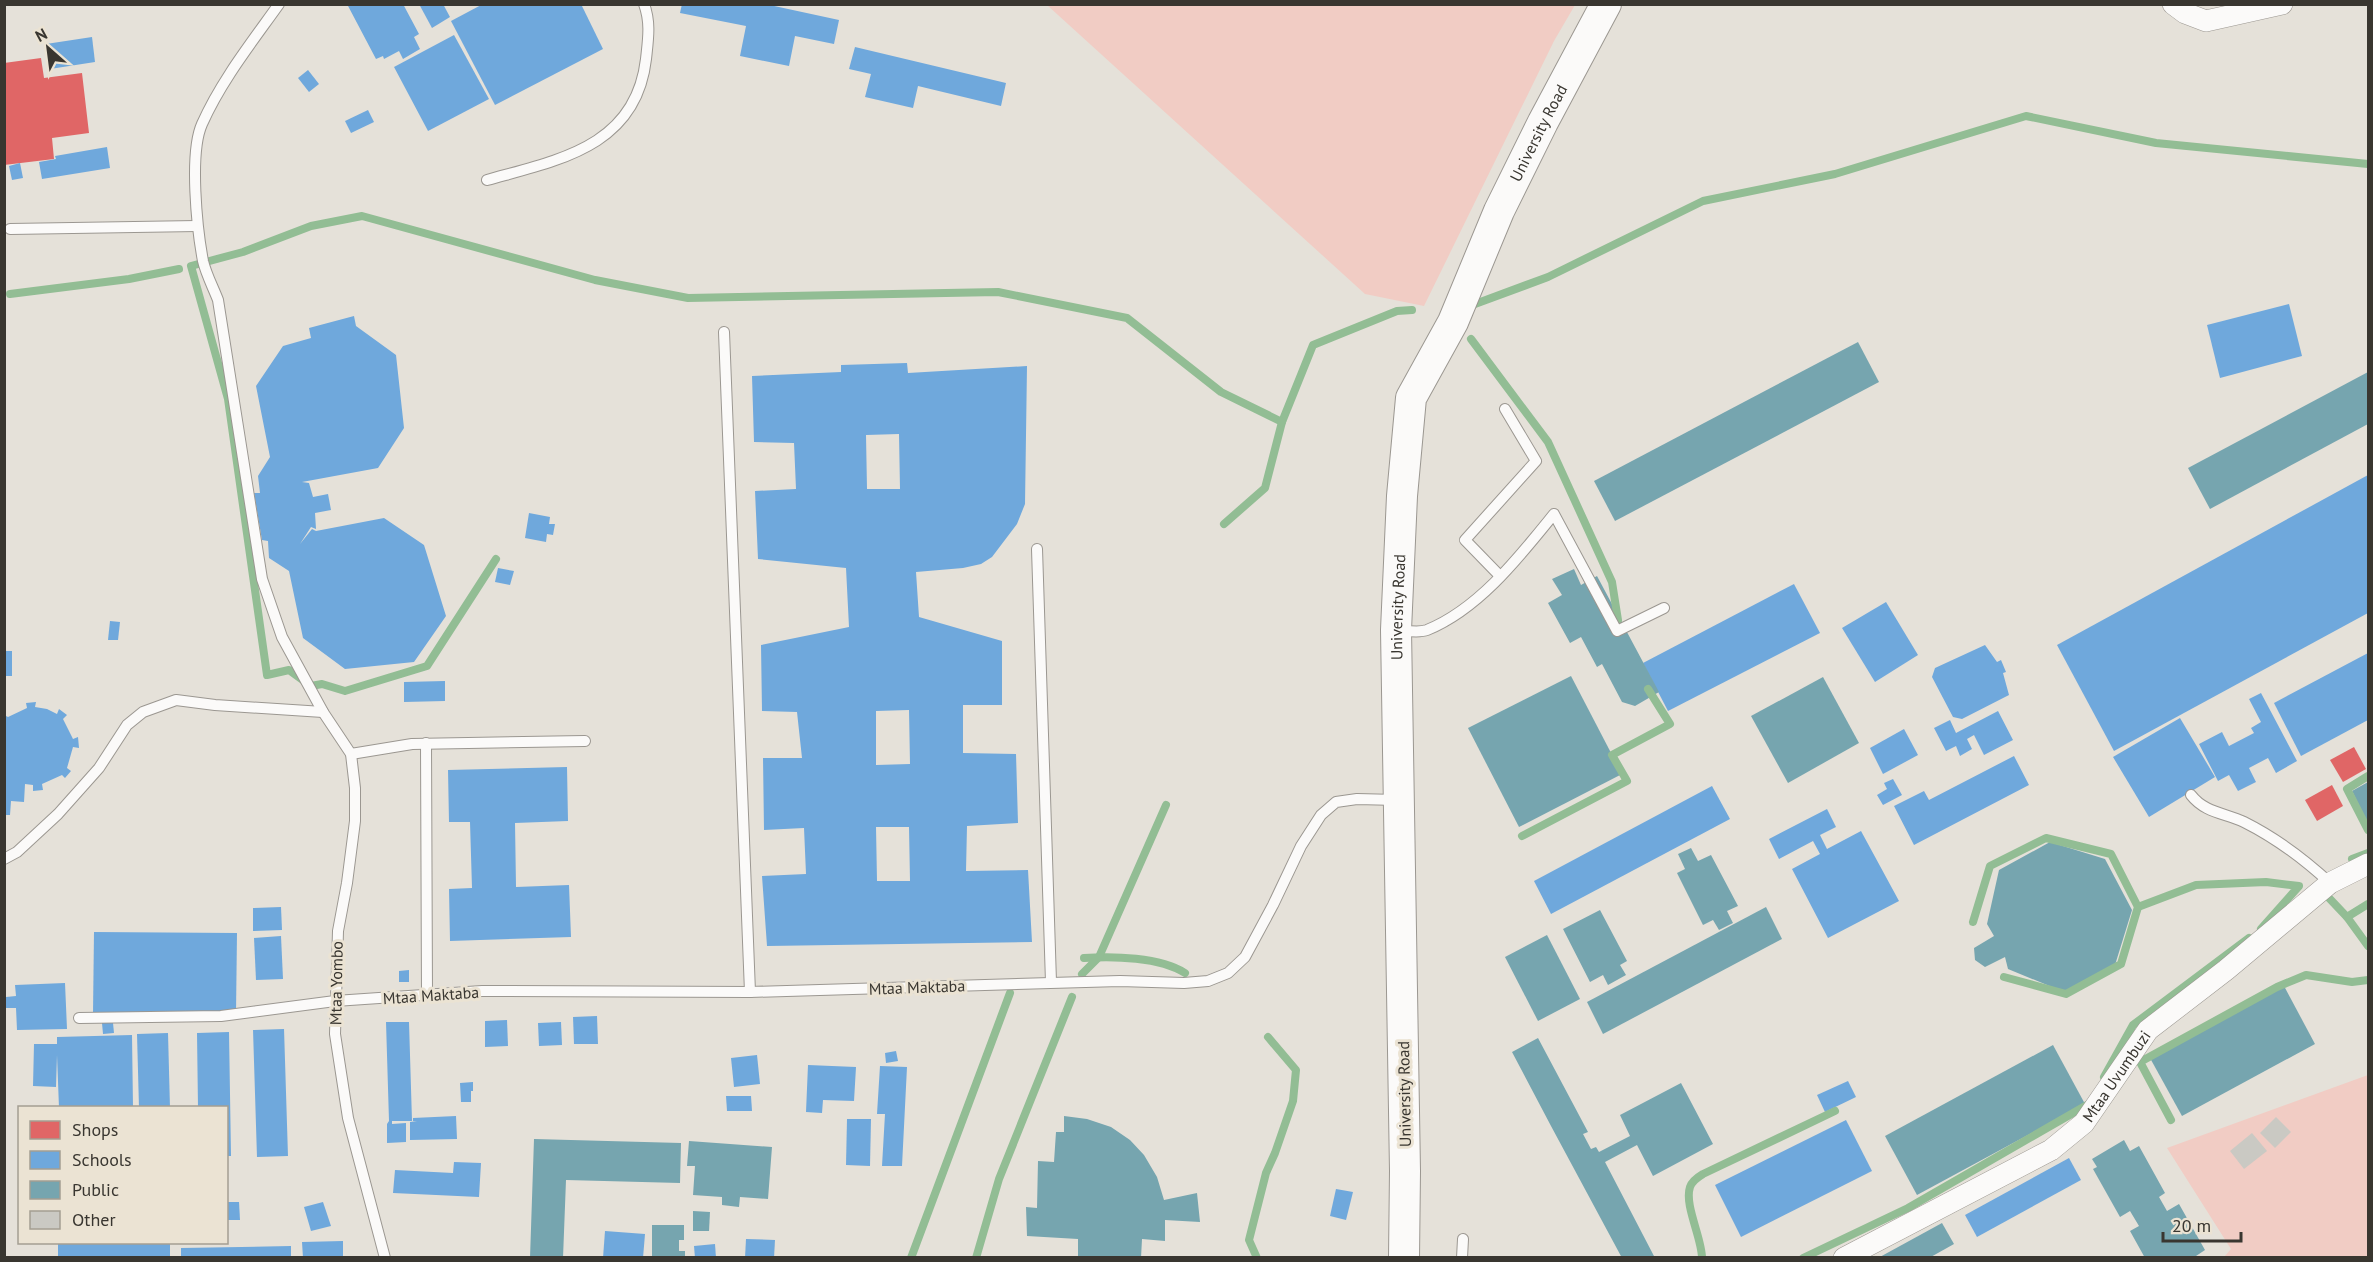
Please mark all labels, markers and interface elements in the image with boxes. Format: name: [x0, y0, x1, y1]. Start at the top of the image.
north arrow: [18, 18, 78, 78]
text: N: [32, 23, 50, 46]
street label: University Road: [1505, 81, 1571, 185]
street label: University Road: [1386, 554, 1409, 660]
street label: Mtaa Yombo: [325, 941, 347, 1025]
street label: Mtaa Maktaba: [868, 975, 966, 999]
street label: Mtaa Maktaba: [382, 982, 480, 1008]
street label: Mtaa Uvumbuzi: [2078, 1027, 2155, 1126]
street label: University Road: [1393, 1041, 1415, 1147]
legend: [18, 1106, 228, 1244]
text: Shops: [72, 1118, 118, 1141]
text: Schools: [72, 1148, 132, 1171]
text: Public: [72, 1178, 119, 1201]
scale bar: [2163, 1205, 2241, 1243]
text: Other: [72, 1208, 116, 1231]
text: 20 m: [2172, 1214, 2211, 1237]

